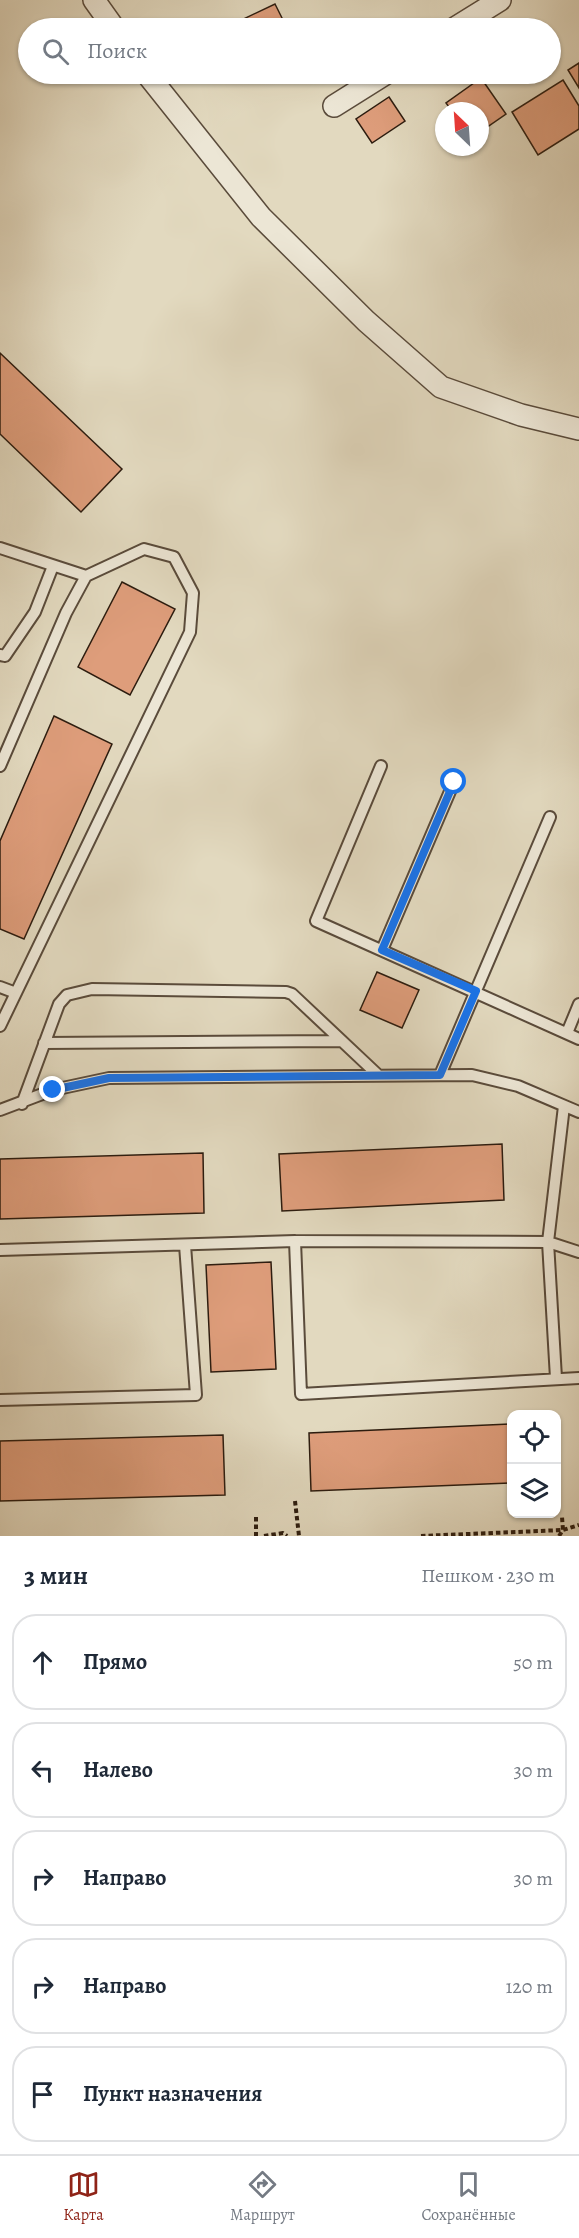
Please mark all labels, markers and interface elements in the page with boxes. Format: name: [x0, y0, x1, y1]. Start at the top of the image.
search box: [18, 18, 561, 84]
icon: search: [39, 35, 72, 68]
text: Поиск: [87, 36, 147, 66]
north arrow: [435, 102, 489, 156]
route start: [440, 768, 466, 794]
route end: [39, 1076, 65, 1102]
map controls: [507, 1410, 561, 1518]
button: locate: [507, 1410, 561, 1464]
button: layers: [507, 1464, 561, 1518]
text: 3 мин: [24, 1558, 88, 1593]
text: Пешком · 230 m: [421, 1562, 555, 1589]
icon: ahead: [26, 1646, 59, 1679]
text: Прямо: [83, 1647, 147, 1677]
text: 50 m: [513, 1649, 553, 1676]
icon: left: [26, 1754, 59, 1787]
text: Налево: [83, 1755, 153, 1785]
text: 30 m: [513, 1757, 553, 1784]
icon: right: [26, 1862, 59, 1895]
text: Направо: [83, 1863, 166, 1893]
text: 30 m: [513, 1865, 553, 1892]
icon: right: [26, 1970, 59, 2003]
text: Направо: [83, 1971, 166, 2001]
text: 120 m: [505, 1973, 553, 2000]
icon: arrive: [26, 2078, 59, 2111]
text: Пункт назначения: [83, 2079, 262, 2109]
tab: Карта: [63, 2168, 104, 2226]
tab: Маршрут: [230, 2168, 295, 2226]
tab: Сохранённые: [421, 2168, 516, 2226]

